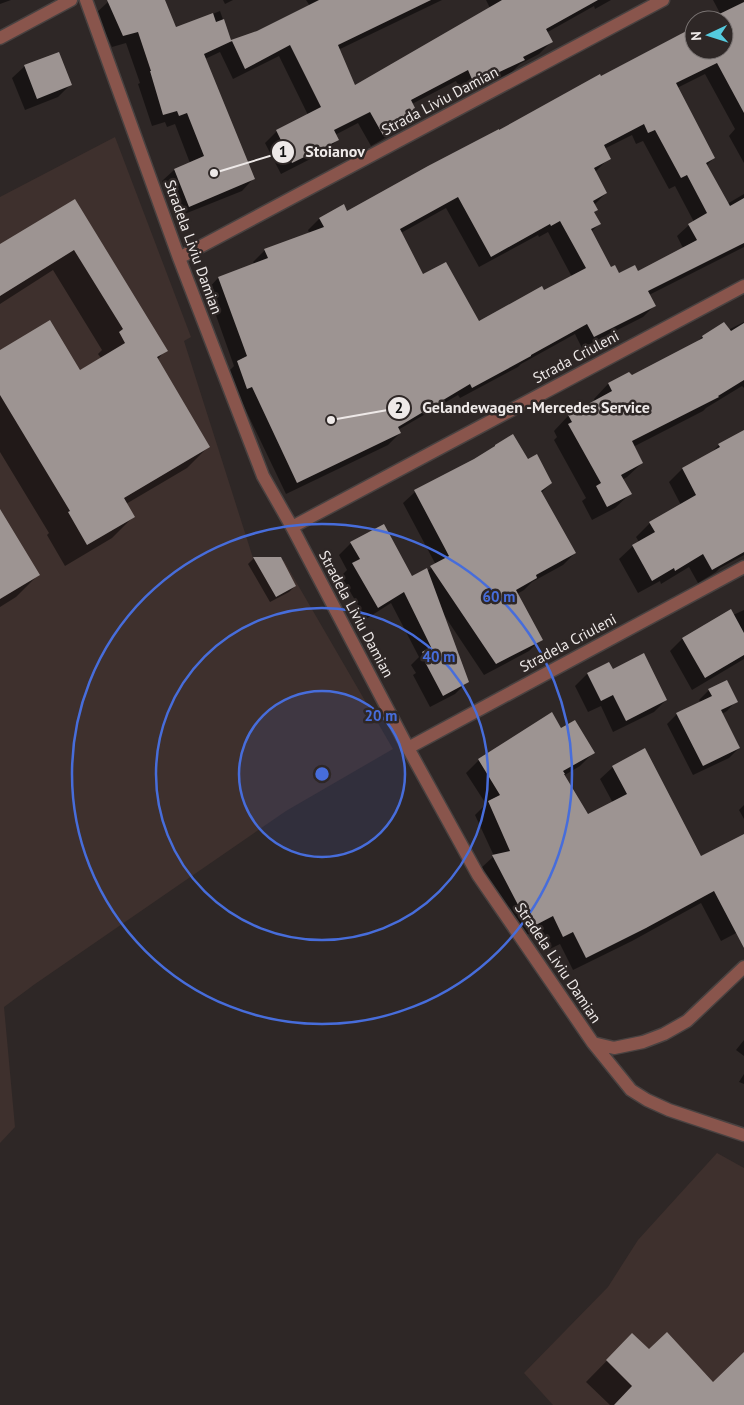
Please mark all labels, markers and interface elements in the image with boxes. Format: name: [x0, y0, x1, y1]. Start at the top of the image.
north arrow: [684, 10, 734, 60]
text: N: [687, 31, 705, 41]
street label: Strada Liviu Damian: [378, 62, 501, 139]
callout: Stoianov: [270, 136, 375, 167]
text: Stoianov: [305, 141, 365, 161]
text: 1: [279, 142, 287, 161]
street label: Stradela Liviu Damian: [160, 177, 227, 316]
street label: Strada Criuleni: [529, 326, 622, 387]
callout: Gelandewagen -Mercedes Service: [387, 392, 660, 423]
text: Gelandewagen -Mercedes Service: [422, 397, 650, 417]
text: 2: [395, 398, 403, 417]
street label: Stradela Liviu Damian: [315, 547, 398, 681]
text: 60 m: [483, 587, 515, 606]
street label: Stradela Criuleni: [516, 609, 619, 676]
text: 40 m: [423, 647, 455, 666]
text: 20 m: [365, 706, 397, 725]
centre of rings: [313, 765, 331, 783]
street label: Stradela Liviu Damian: [511, 899, 606, 1027]

